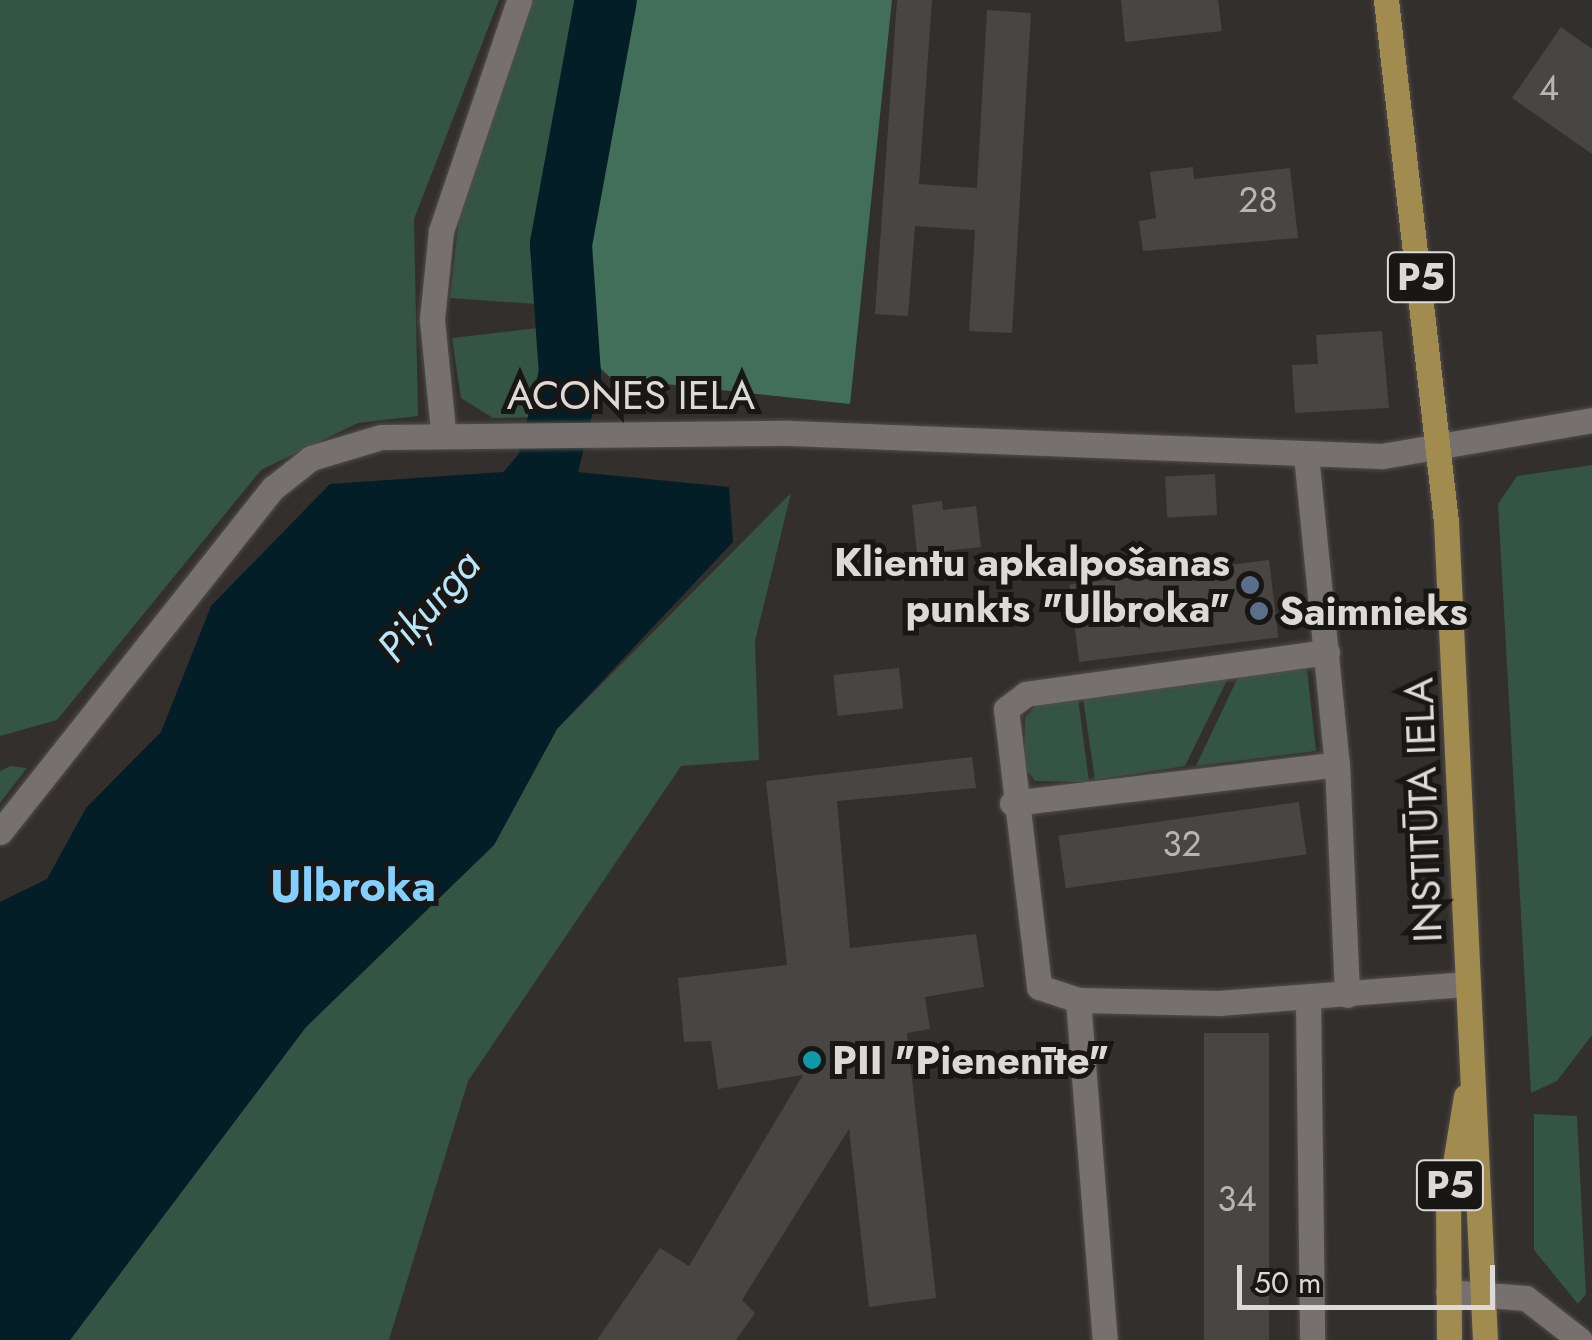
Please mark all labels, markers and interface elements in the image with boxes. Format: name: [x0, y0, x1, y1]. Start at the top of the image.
house number: 4: [1539, 67, 1559, 109]
house number: 28: [1238, 179, 1278, 221]
road number: P5: [1386, 244, 1456, 310]
street label: ACONES IELA: [507, 371, 755, 419]
place label: Klientu apkalpošanas punkts "Ulbroka": [834, 538, 1230, 632]
water label: Piķurga: [367, 540, 491, 672]
marker: Klientu apkalpošanas punkts "Ulbroka": [1239, 574, 1261, 596]
place label: Saimnieks: [1279, 587, 1468, 635]
marker: Saimnieks: [1248, 600, 1270, 622]
street label: INSTITŪTA IELA: [1394, 677, 1452, 943]
house number: 32: [1162, 823, 1202, 865]
district label: Ulbroka: [270, 859, 436, 913]
place label: PII "Pienenīte": [832, 1036, 1109, 1084]
marker: PII "Pienenīte": [801, 1049, 823, 1071]
road number: P5: [1415, 1152, 1485, 1218]
house number: 34: [1217, 1178, 1257, 1220]
scale bar: [1242, 1245, 1500, 1307]
text: 50 m: [1254, 1261, 1321, 1304]

